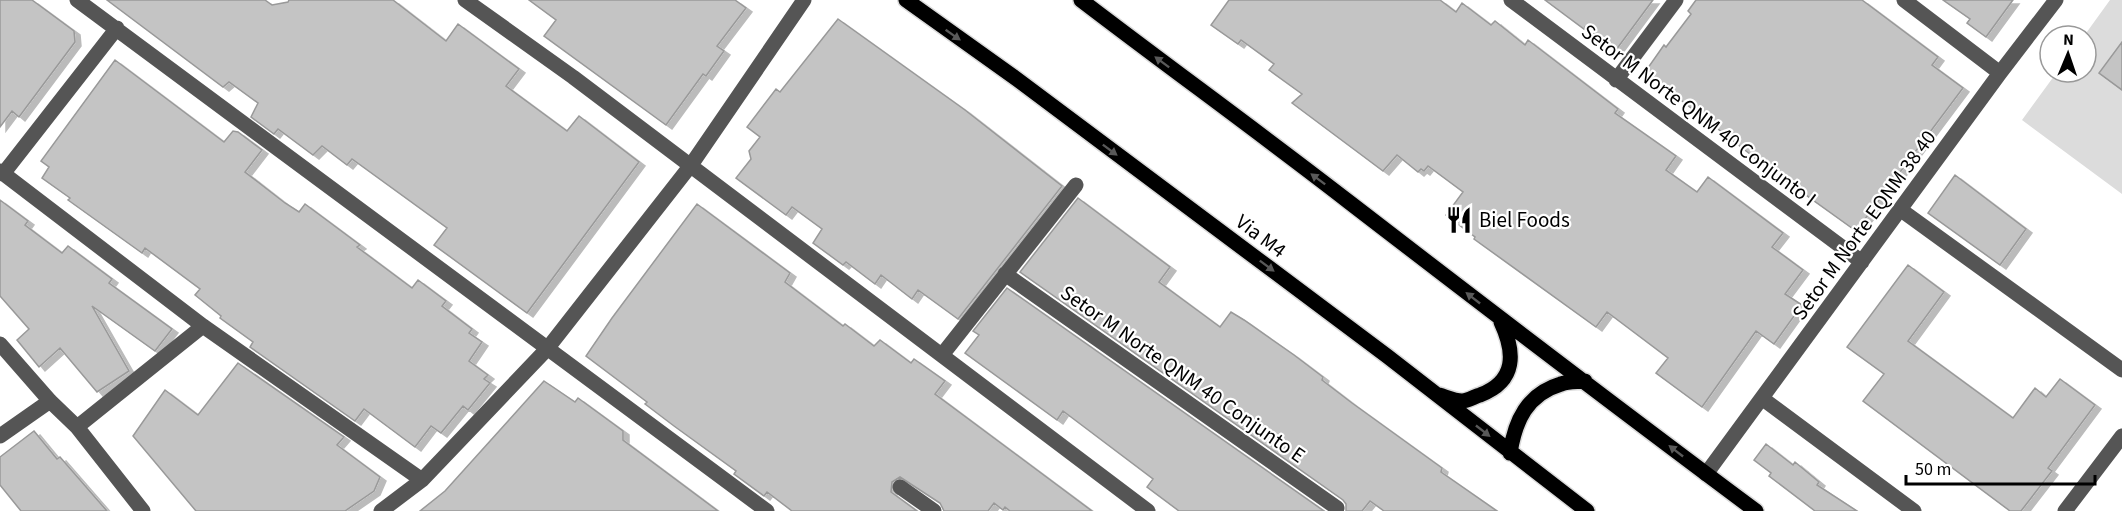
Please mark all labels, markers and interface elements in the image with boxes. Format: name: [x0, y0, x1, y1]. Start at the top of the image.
street label: Setor M Norte QNM 40 Conjunto I: [1575, 17, 1823, 213]
north arrow: [2038, 24, 2098, 84]
one-way arrow: [945, 29, 961, 40]
text: N: [2063, 29, 2074, 51]
one-way arrow: [1155, 56, 1171, 68]
street label: Setor M Norte EQNM 38 40: [1785, 124, 1943, 326]
one-way arrow: [1102, 144, 1118, 156]
one-way arrow: [1311, 173, 1327, 185]
restaurant icon: Biel Foods: [1444, 205, 1474, 235]
place label: Biel Foods: [1479, 205, 1570, 235]
street label: Via M4: [1229, 207, 1293, 265]
one-way arrow: [1259, 260, 1274, 272]
street label: Setor M Norte QNM 40 Conjunto E: [1054, 278, 1312, 470]
one-way arrow: [1465, 291, 1481, 304]
one-way arrow: [1475, 425, 1490, 437]
one-way arrow: [1668, 444, 1684, 457]
scale bar: [1906, 448, 2095, 486]
text: 50 m: [1915, 457, 1951, 482]

